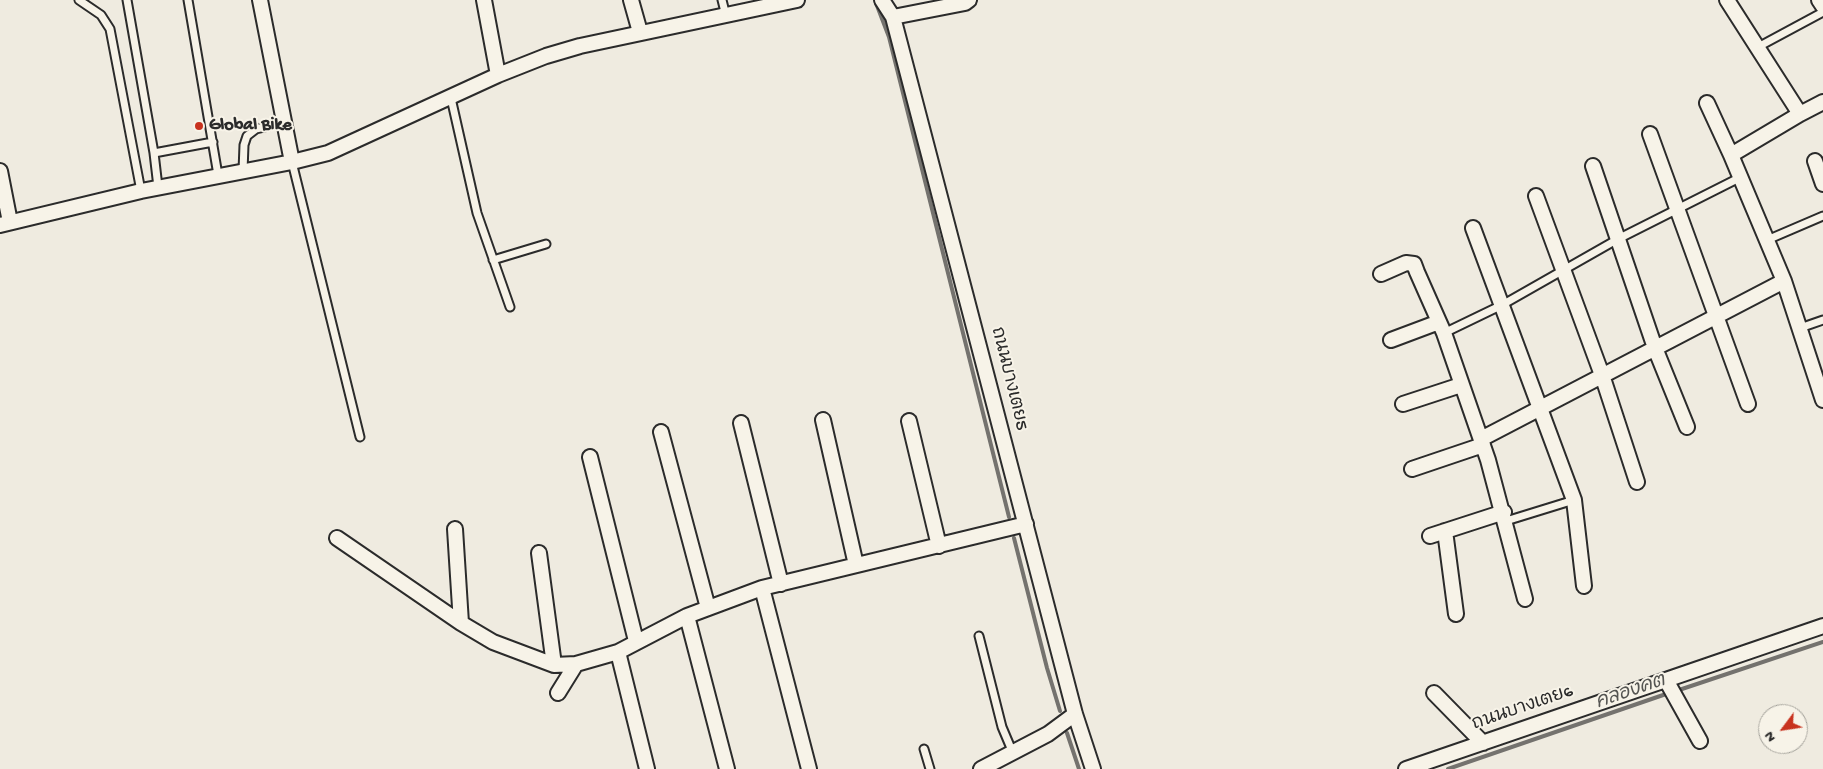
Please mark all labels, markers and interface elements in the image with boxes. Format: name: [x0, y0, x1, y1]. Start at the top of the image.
place label: Global Bike: [209, 115, 292, 137]
marker: Global Bike: [193, 120, 205, 132]
street label: ถนนบางเตย5: [985, 325, 1031, 433]
water label: คลองคต: [1593, 670, 1669, 716]
street label: ถนนบางเตย6: [1470, 682, 1576, 736]
north arrow: [1758, 704, 1808, 754]
text: N: [1761, 728, 1780, 745]

